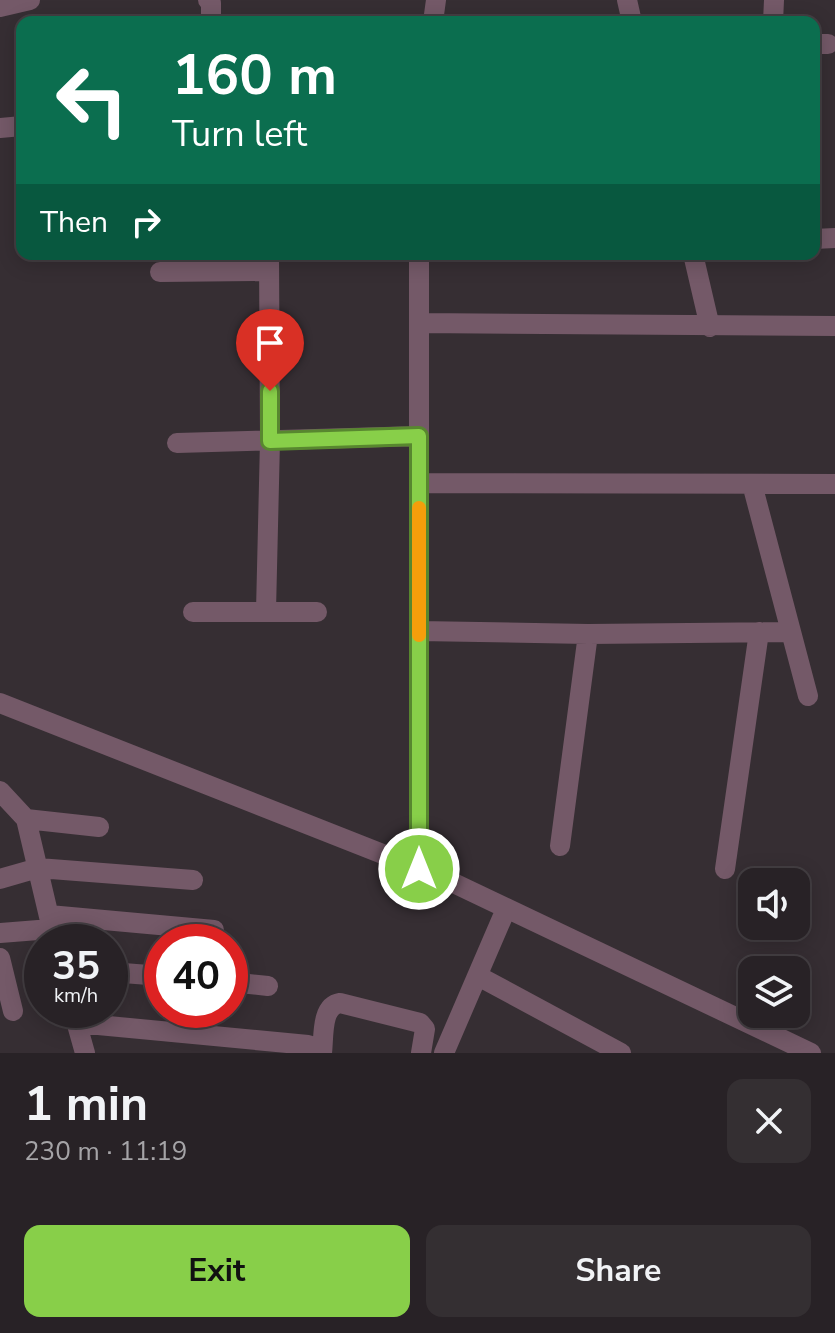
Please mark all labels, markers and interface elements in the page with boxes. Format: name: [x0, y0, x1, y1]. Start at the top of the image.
text: 160 m: [172, 37, 337, 114]
icon: left: [40, 48, 144, 152]
text: Turn left: [172, 110, 307, 159]
icon: right: [124, 200, 168, 244]
text: Then: [40, 202, 108, 243]
pin: [236, 309, 304, 391]
icon: arrive: [248, 321, 292, 365]
position arrow: [377, 827, 461, 911]
map controls: [738, 868, 810, 1028]
button: sound: [738, 868, 810, 940]
speed limit sign: 40: [144, 924, 248, 1028]
text: 35: [52, 939, 100, 993]
button: layers: [738, 956, 810, 1028]
text: km/h: [54, 982, 98, 1009]
text: 1 min: [24, 1071, 148, 1137]
button: close: [727, 1079, 811, 1163]
text: 230 m · 11:19: [24, 1134, 187, 1169]
button: Exit: [24, 1225, 410, 1317]
button: Share: [426, 1225, 811, 1317]

